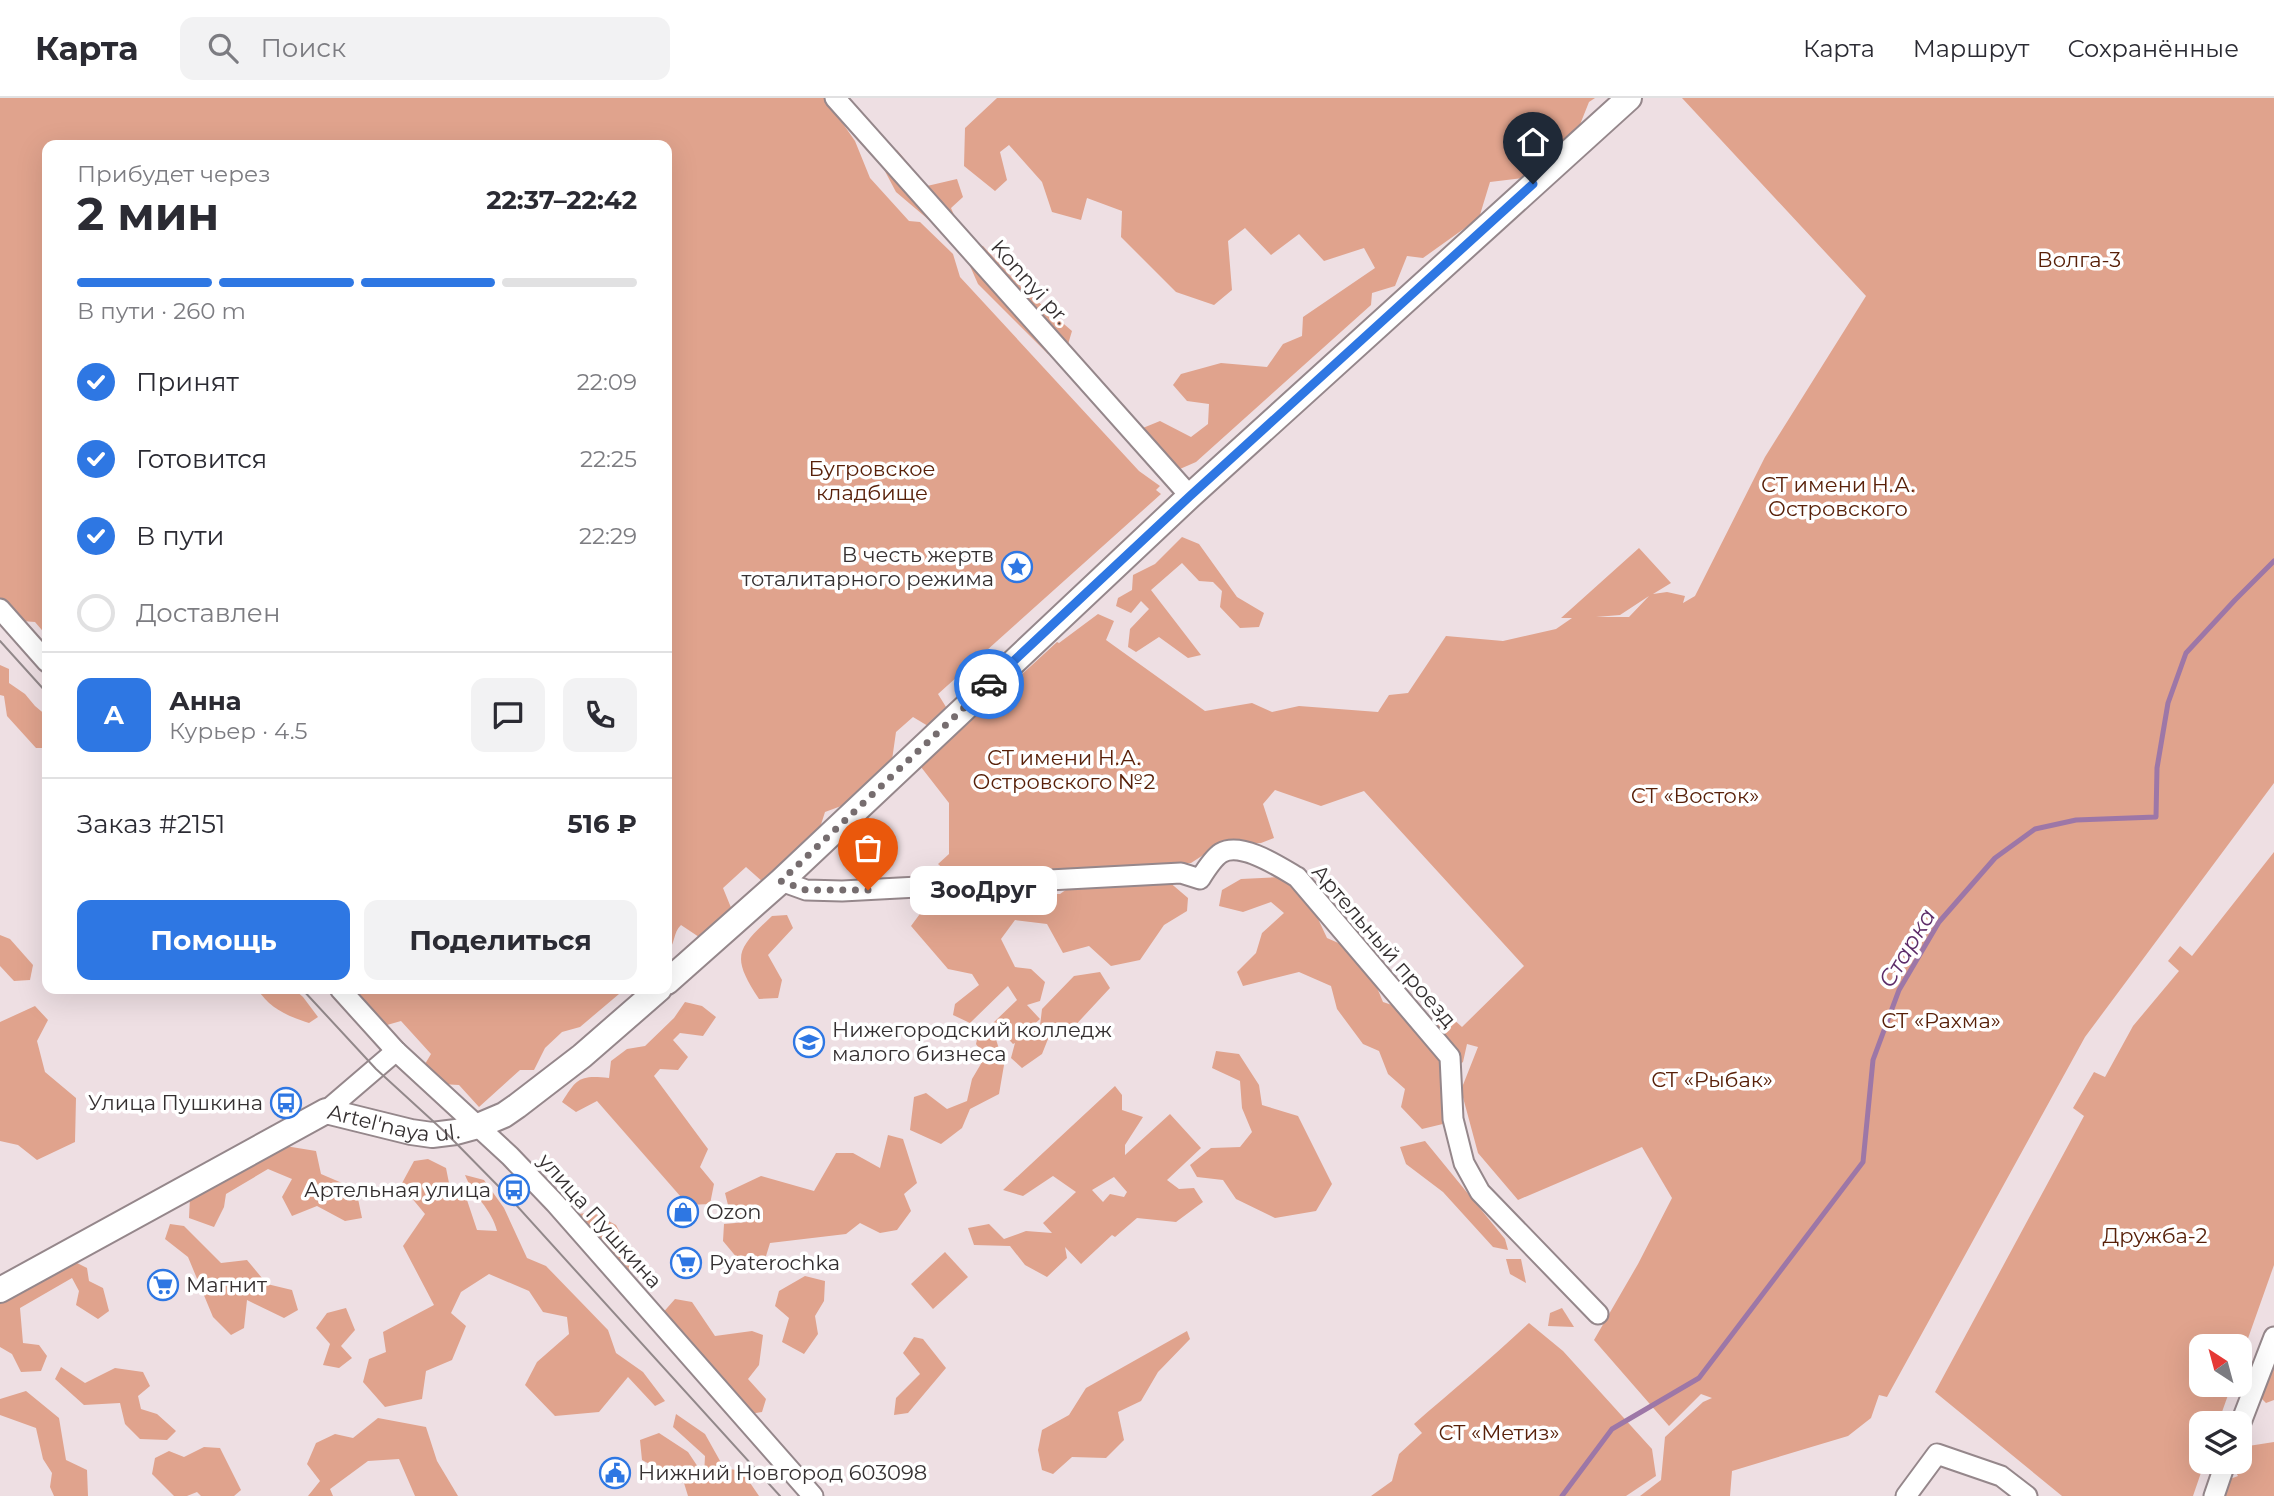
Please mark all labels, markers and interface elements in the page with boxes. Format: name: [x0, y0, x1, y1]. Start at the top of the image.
search box: [180, 17, 670, 80]
text: Карта: [35, 28, 138, 68]
icon: search: [204, 29, 242, 67]
text: Поиск: [260, 32, 346, 64]
text: Карта: [1803, 34, 1875, 63]
text: Маршрут: [1913, 34, 2029, 63]
text: Сохранённые: [2067, 34, 2239, 63]
pin: [1503, 112, 1563, 184]
icon: home: [1514, 123, 1552, 161]
text: Прибудет через: [77, 160, 271, 188]
text: 22:37–22:42: [486, 184, 637, 216]
text: 2 мин: [77, 185, 219, 242]
street label: Konnyi pr.: [986, 234, 1075, 329]
park label: Волга-3: [2037, 247, 2121, 272]
text: В пути · 260 m: [77, 297, 246, 325]
icon: check: [77, 363, 115, 401]
text: Принят: [136, 366, 239, 398]
text: 22:09: [577, 368, 637, 396]
icon: check: [77, 440, 115, 478]
text: Готовится: [136, 443, 267, 475]
text: 22:25: [580, 445, 637, 473]
park label: Бугровское кладбище: [808, 456, 936, 505]
park label: СТ имени Н.А. Островского: [1761, 472, 1915, 521]
icon: check: [77, 517, 115, 555]
text: В пути: [136, 520, 225, 552]
text: 22:29: [579, 522, 637, 550]
place label: В честь жертв тоталитарного режима: [742, 542, 994, 591]
place icon: В честь жертв тоталитарного режима: [1000, 550, 1034, 584]
text: Доставлен: [136, 597, 281, 629]
courier: [954, 649, 1024, 719]
icon: car: [970, 665, 1008, 703]
button: chat: [471, 678, 545, 752]
button: phone: [563, 678, 637, 752]
text: Анна: [169, 685, 242, 717]
text: А: [104, 699, 124, 731]
text: Курьер · 4.5: [169, 717, 308, 745]
park label: СТ имени Н.А. Островского №2: [973, 745, 1155, 794]
park label: СТ «Восток»: [1631, 783, 1759, 808]
text: Заказ #2151: [77, 808, 225, 840]
text: 516 ₽: [567, 808, 637, 840]
pin: [838, 818, 898, 890]
icon: bag: [849, 829, 887, 867]
street label: Артельный проезд: [1307, 859, 1462, 1032]
callout: ЗооДруг: [910, 866, 1057, 914]
text: ЗооДруг: [931, 876, 1036, 904]
button: Помощь: [77, 900, 350, 980]
button: Поделиться: [364, 900, 637, 980]
water label: Старка: [1873, 903, 1941, 993]
park label: СТ «Рахма»: [1881, 1008, 2001, 1033]
place label: Нижегородский колледж малого бизнеса: [832, 1017, 1112, 1066]
school or university icon: Нижегородский колледж малого бизнеса: [792, 1025, 826, 1059]
park label: СТ «Рыбак»: [1651, 1067, 1773, 1092]
bus stop icon: Улица Пушкина: [269, 1086, 303, 1120]
place label: Улица Пушкина: [88, 1090, 263, 1115]
street label: Artel'naya ul.: [325, 1099, 462, 1147]
street label: улица Пушкина: [533, 1147, 667, 1293]
bus stop icon: Артельная улица: [497, 1173, 531, 1207]
place label: Артельная улица: [304, 1177, 491, 1202]
shop icon: Ozon: [666, 1195, 700, 1229]
place label: Ozon: [706, 1199, 762, 1224]
park label: Дружба-2: [2102, 1223, 2208, 1248]
supermarket icon: Pyaterochka: [669, 1246, 703, 1280]
place label: Pyaterochka: [709, 1250, 840, 1275]
supermarket icon: Магнит: [146, 1268, 180, 1302]
place label: Магнит: [186, 1272, 267, 1297]
north arrow: [2189, 1334, 2252, 1396]
map controls: [2189, 1334, 2252, 1474]
button: layers: [2189, 1411, 2252, 1474]
park label: СТ «Метиз»: [1439, 1420, 1559, 1445]
public building icon: Нижний Новгород 603098: [598, 1456, 632, 1490]
place label: Нижний Новгород 603098: [638, 1460, 927, 1485]

